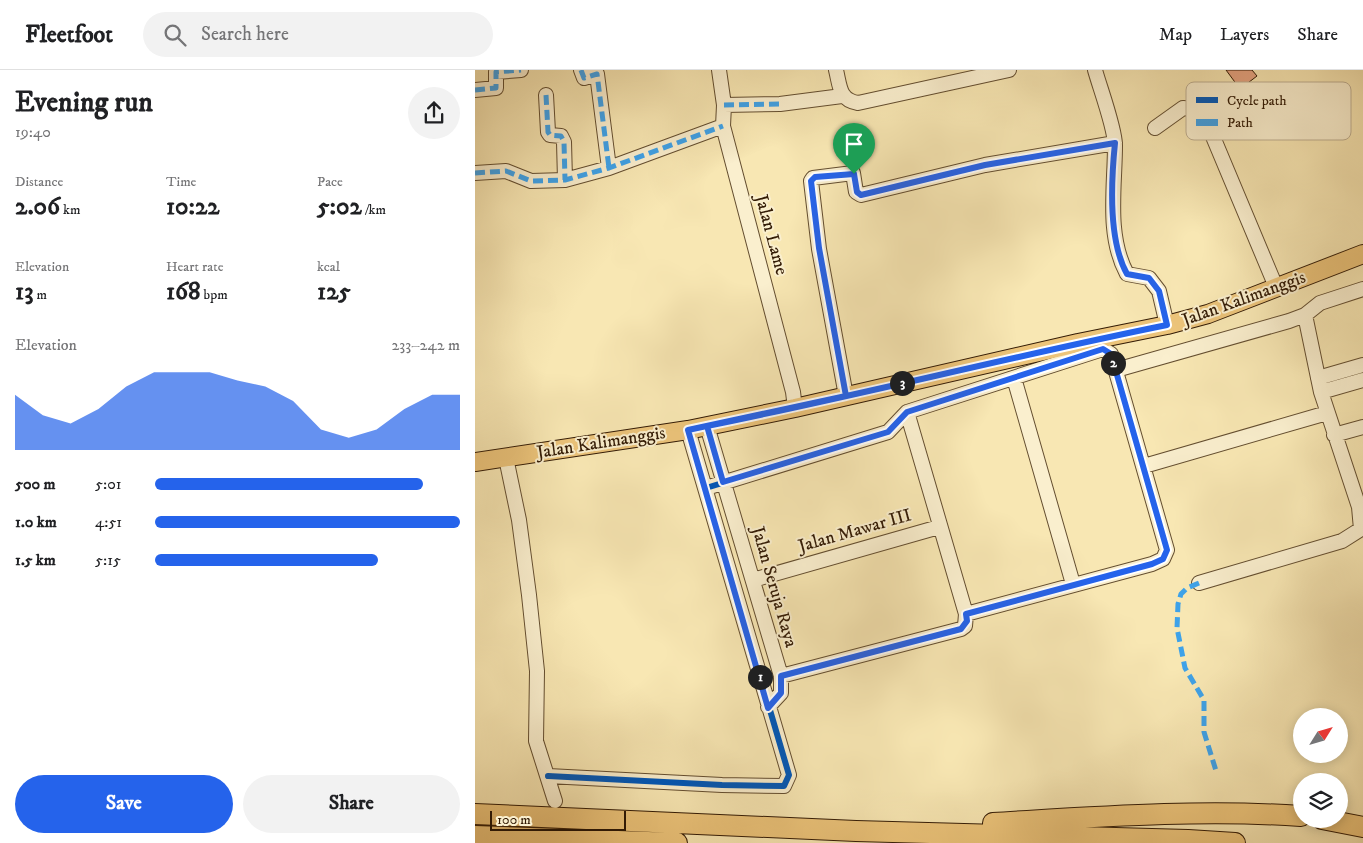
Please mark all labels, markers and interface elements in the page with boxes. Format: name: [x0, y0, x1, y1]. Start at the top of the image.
search box: [143, 12, 493, 57]
text: Fleetfoot: [25, 20, 113, 50]
icon: search: [161, 21, 189, 49]
text: Search here: [201, 23, 289, 46]
text: Map: [1159, 24, 1192, 46]
text: Layers: [1220, 24, 1269, 46]
text: Share: [1297, 24, 1338, 46]
legend: [1186, 82, 1351, 140]
text: Evening run: [15, 85, 153, 120]
button: share: [408, 87, 460, 139]
text: Cycle path: [1227, 92, 1287, 110]
text: Path: [1227, 114, 1254, 132]
text: 19:40: [15, 122, 51, 142]
pin: [833, 123, 875, 174]
icon: arrive: [840, 130, 868, 158]
text: Distance: [15, 173, 63, 191]
text: Time: [166, 173, 196, 191]
text: Pace: [317, 173, 343, 191]
street label: Jalan Lame: [749, 190, 792, 278]
text: 2.06: [15, 191, 60, 222]
text: 10:22: [166, 191, 220, 222]
text: 5:02: [317, 191, 362, 222]
text: km: [60, 201, 81, 219]
text: /km: [362, 201, 386, 219]
text: Elevation: [15, 258, 69, 276]
text: Heart rate: [166, 258, 223, 276]
text: kcal: [317, 258, 340, 276]
street label: Jalan Kalimanggis: [1177, 266, 1309, 332]
text: 13: [15, 276, 34, 307]
text: 168: [166, 276, 201, 307]
text: 125: [317, 276, 351, 307]
text: m: [34, 286, 47, 304]
text: bpm: [201, 286, 228, 304]
text: Elevation: [15, 335, 77, 355]
text: 233–242 m: [391, 335, 460, 355]
pin: 2: [1101, 350, 1125, 376]
text: 2: [1110, 354, 1117, 372]
pin: 3: [889, 370, 915, 396]
text: 3: [900, 374, 905, 392]
street label: Jalan Kalimanggis: [533, 422, 667, 464]
text: 500 m: [15, 474, 56, 494]
text: 5:01: [95, 474, 122, 494]
street label: Jalan Mawar III: [794, 504, 914, 558]
text: 1.0 km: [15, 512, 57, 532]
text: 4:51: [95, 512, 122, 532]
street label: Jalan Seruja Raya: [746, 522, 802, 650]
text: 1.5 km: [15, 550, 56, 570]
text: 5:15: [95, 550, 121, 570]
pin: 1: [747, 664, 773, 690]
text: 1: [758, 668, 763, 686]
north arrow: [1293, 708, 1347, 762]
map controls: [1293, 708, 1348, 828]
button: layers: [1293, 773, 1348, 828]
button: Save: [15, 775, 233, 833]
button: Share: [243, 775, 460, 833]
scale bar: [490, 808, 626, 831]
text: 100 m: [497, 811, 531, 829]

